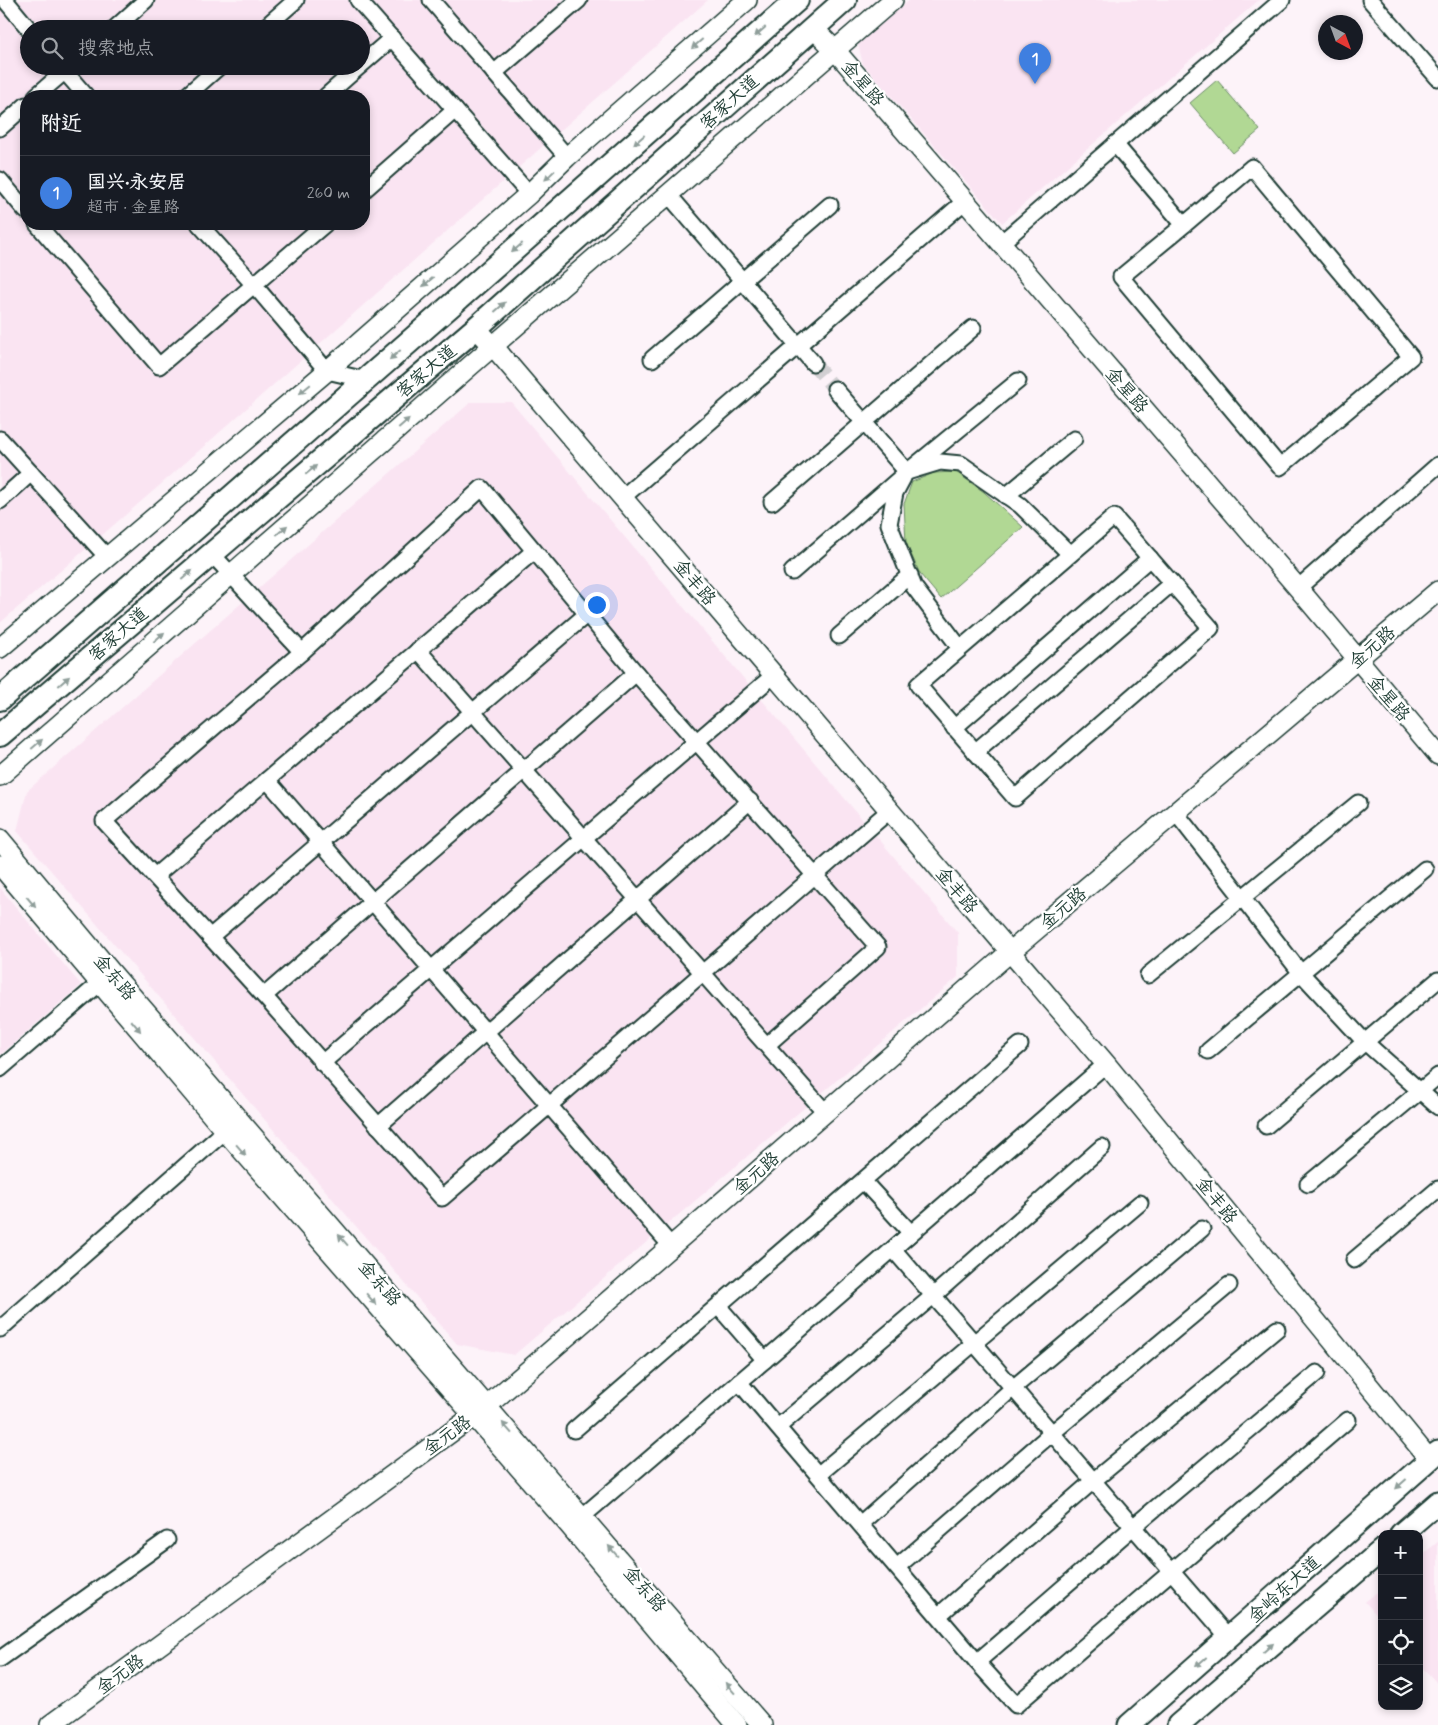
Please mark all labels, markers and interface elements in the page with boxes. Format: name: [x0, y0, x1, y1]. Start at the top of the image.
north arrow: [1318, 15, 1363, 60]
search box: [20, 20, 370, 75]
one-way arrow: [754, 27, 767, 38]
icon: search: [38, 34, 66, 62]
text: 搜索地点: [78, 36, 154, 61]
one-way arrow: [691, 38, 704, 49]
pin: 1: [1019, 43, 1051, 84]
street label: 金星路: [835, 55, 889, 112]
street label: 客家大道: [695, 70, 764, 136]
text: 附近: [40, 110, 82, 138]
one-way arrow: [633, 134, 645, 146]
one-way arrow: [544, 169, 556, 181]
text: 国兴·永安居: [87, 170, 186, 195]
text: 1: [52, 183, 60, 204]
text: 260 m: [307, 183, 350, 204]
text: 超市 · 金星路: [87, 197, 179, 218]
one-way arrow: [511, 242, 524, 253]
one-way arrow: [422, 277, 435, 288]
one-way arrow: [494, 301, 506, 313]
street label: 客家大道: [391, 339, 462, 404]
one-way arrow: [389, 349, 401, 360]
street label: 金星路: [1099, 362, 1153, 419]
one-way arrow: [300, 383, 312, 395]
one-way arrow: [398, 418, 411, 429]
one-way arrow: [304, 464, 317, 475]
one-way arrow: [275, 524, 287, 536]
street label: 金丰路: [668, 554, 721, 611]
one-way arrow: [181, 569, 193, 581]
your location: [584, 592, 610, 618]
street label: 客家大道: [84, 602, 154, 667]
street label: 金元路: [1344, 621, 1401, 675]
one-way arrow: [153, 631, 165, 643]
street label: 金星路: [1362, 670, 1415, 727]
one-way arrow: [57, 675, 70, 686]
one-way arrow: [30, 738, 42, 750]
street label: 金丰路: [930, 862, 983, 919]
street label: 金元路: [1035, 882, 1092, 935]
one-way arrow: [26, 895, 37, 908]
street label: 金东路: [88, 949, 141, 1006]
one-way arrow: [131, 1019, 142, 1032]
one-way arrow: [236, 1143, 247, 1156]
street label: 金元路: [728, 1147, 785, 1201]
street label: 金丰路: [1190, 1172, 1243, 1229]
one-way arrow: [337, 1234, 349, 1246]
street label: 金东路: [352, 1255, 406, 1312]
one-way arrow: [365, 1293, 376, 1305]
street label: 金元路: [419, 1410, 476, 1461]
one-way arrow: [501, 1423, 513, 1435]
one-way arrow: [1396, 1478, 1408, 1490]
map controls: [1378, 1530, 1423, 1710]
button: +: [1378, 1530, 1423, 1575]
one-way arrow: [607, 1546, 619, 1558]
street label: 金岭东大道: [1243, 1551, 1326, 1629]
street label: 金东路: [617, 1561, 671, 1618]
button: −: [1378, 1575, 1423, 1620]
button: locate: [1378, 1620, 1423, 1665]
one-way arrow: [1261, 1642, 1274, 1653]
street label: 金元路: [92, 1649, 149, 1700]
one-way arrow: [1195, 1656, 1208, 1667]
button: layers: [1378, 1665, 1423, 1710]
one-way arrow: [725, 1682, 736, 1695]

